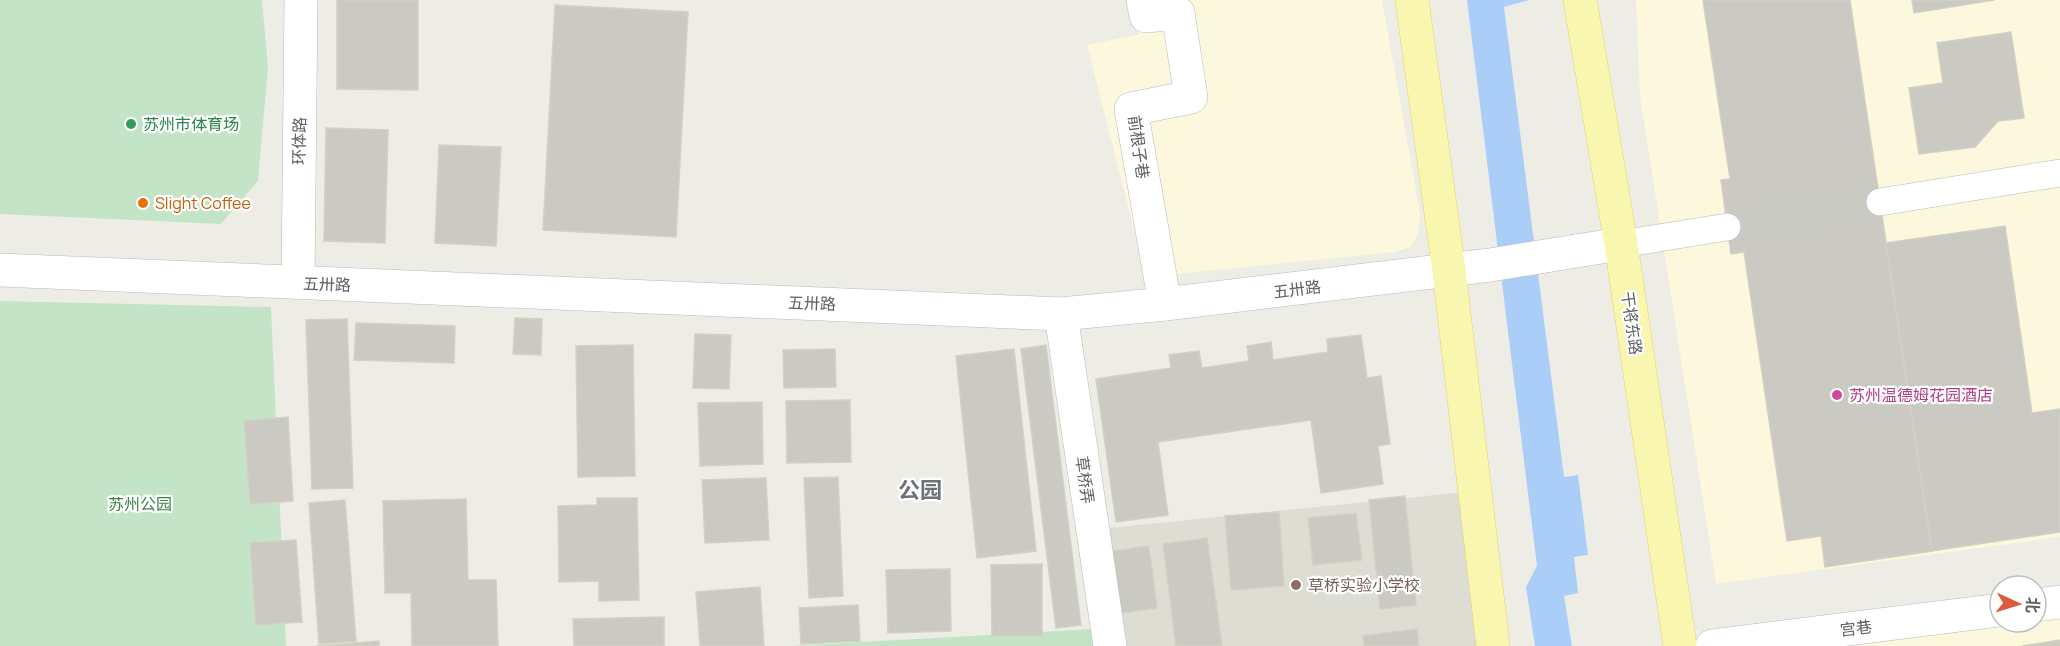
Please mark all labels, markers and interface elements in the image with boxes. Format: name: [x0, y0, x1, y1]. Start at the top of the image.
place label: 苏州市体育场: [143, 113, 239, 135]
street label: 前根子巷: [1124, 114, 1154, 180]
marker: 苏州市体育场: [124, 117, 138, 131]
street label: 环体路: [288, 117, 310, 165]
place label: Slight Coffee: [155, 192, 251, 214]
marker: Slight Coffee: [136, 196, 150, 210]
street label: 五卅路: [303, 272, 351, 296]
street label: 五卅路: [1272, 275, 1322, 303]
street label: 干将东路: [1617, 290, 1647, 356]
street label: 五卅路: [788, 291, 836, 315]
place label: 苏州温德姆花园酒店: [1849, 384, 1993, 406]
marker: 苏州温德姆花园酒店: [1830, 388, 1844, 402]
street label: 草桥弄: [1071, 455, 1099, 505]
district label: 公园: [898, 475, 942, 505]
park label: 苏州公园: [108, 493, 172, 515]
place label: 草桥实验小学校: [1308, 574, 1420, 596]
north arrow: [1988, 574, 2048, 634]
marker: 草桥实验小学校: [1289, 578, 1303, 592]
text: 北: [2021, 596, 2044, 614]
street label: 宫巷: [1839, 615, 1873, 641]

